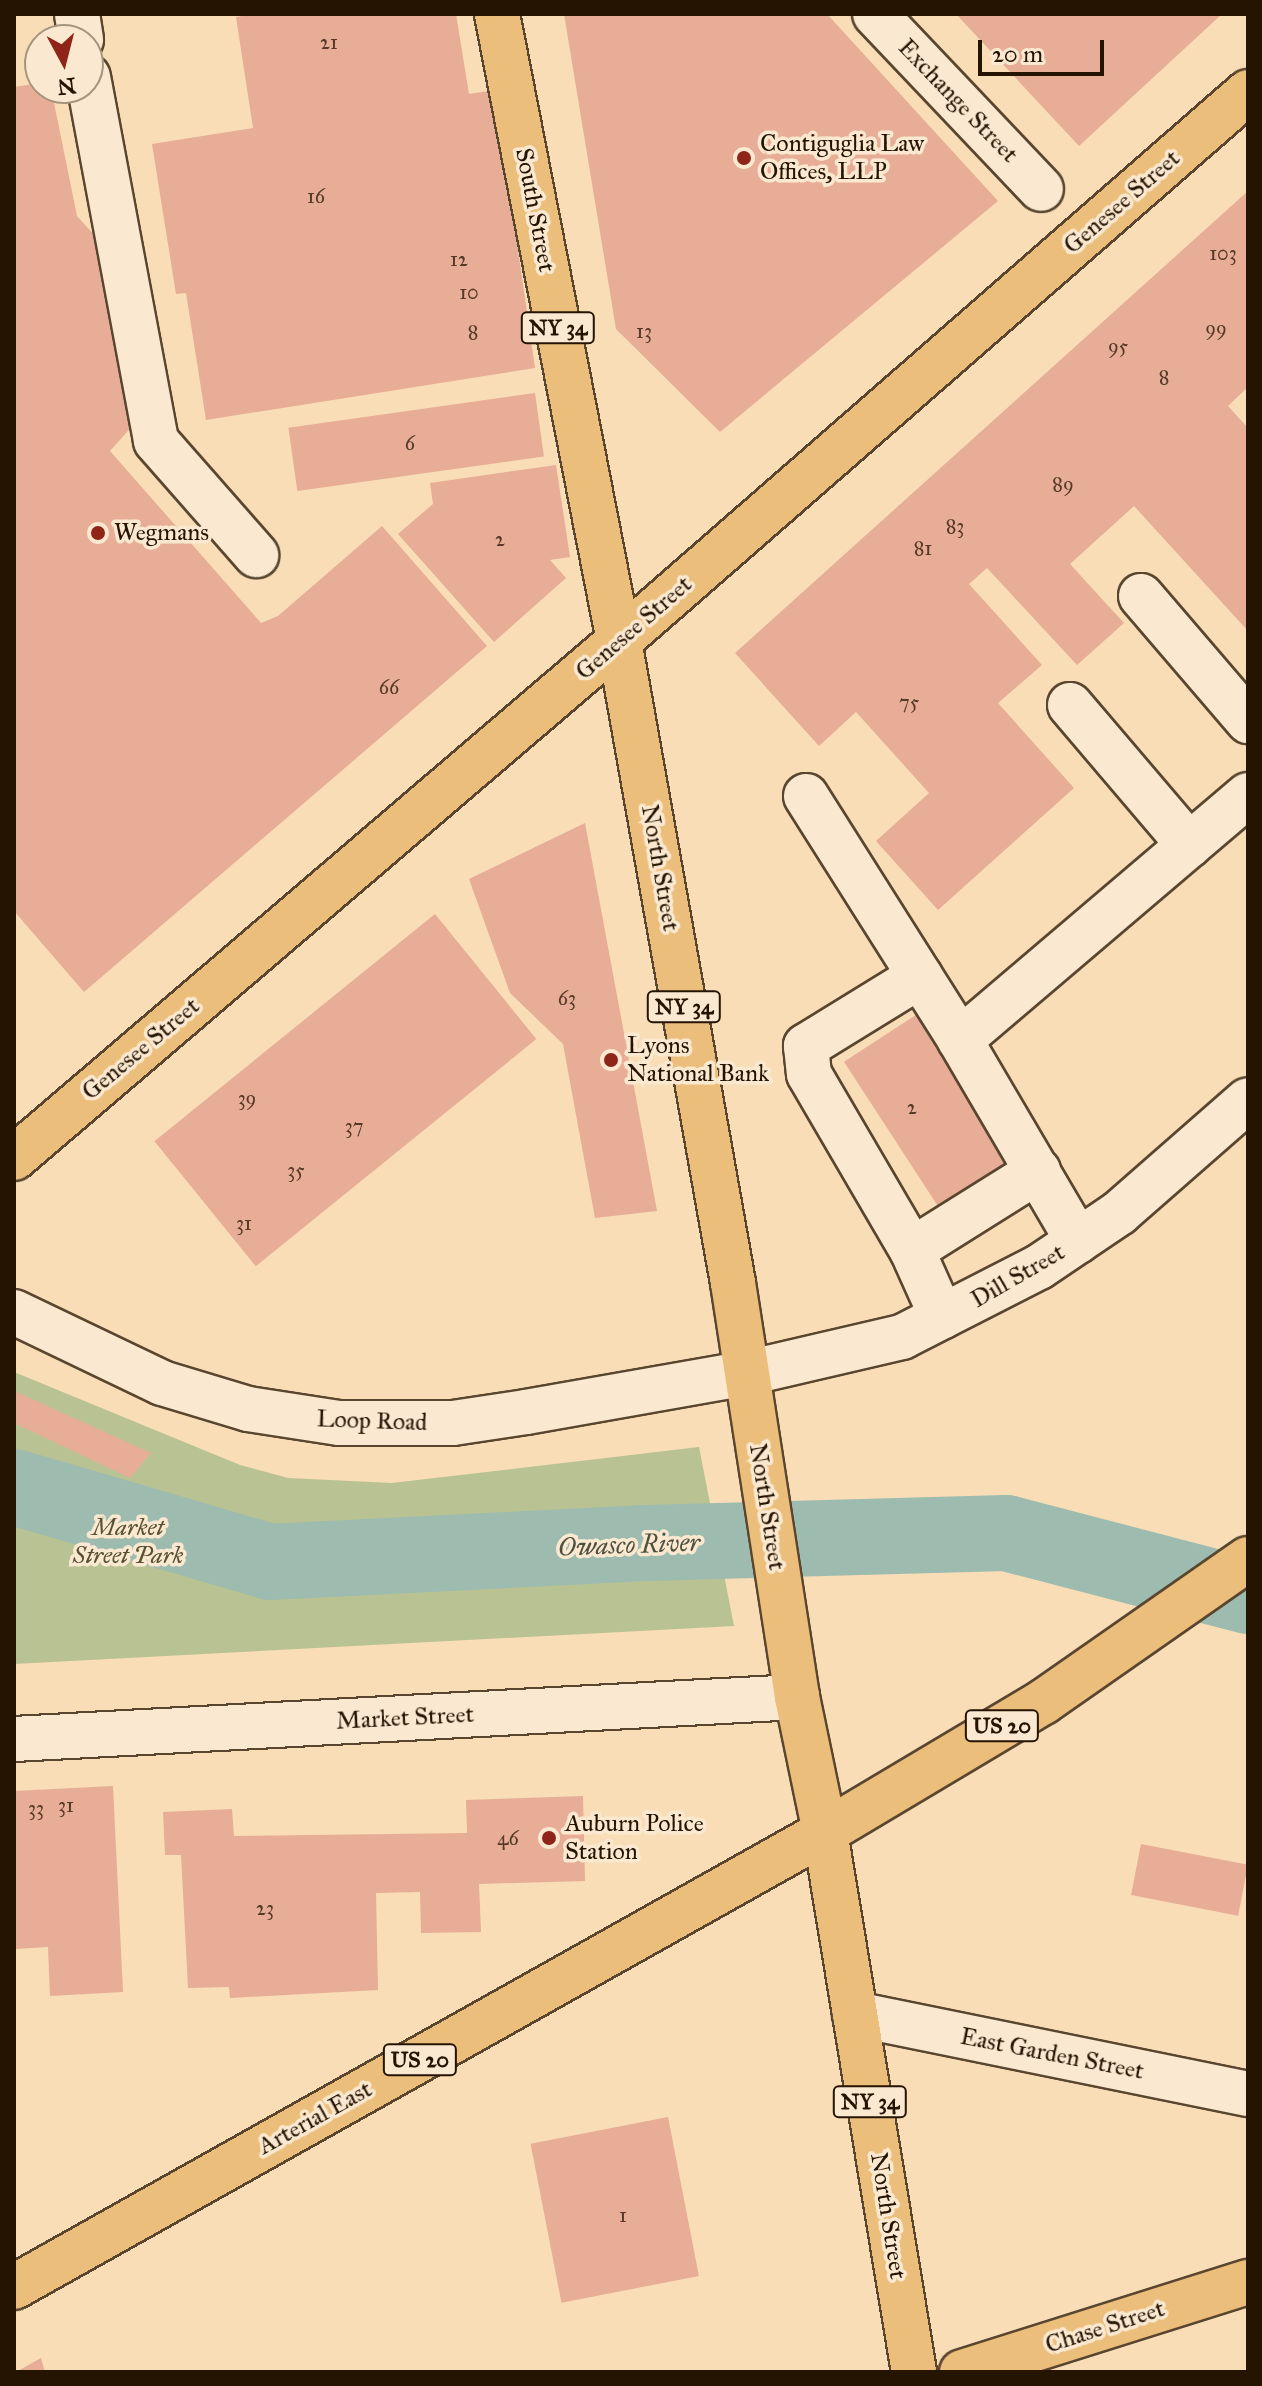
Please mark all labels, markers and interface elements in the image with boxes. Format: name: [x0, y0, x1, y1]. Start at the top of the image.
north arrow: [24, 24, 104, 104]
scale bar: [982, 24, 1108, 74]
house number: 21: [320, 30, 338, 54]
street label: Exchange Street: [892, 33, 1024, 169]
text: 20 m: [992, 39, 1043, 69]
text: N: [56, 72, 78, 101]
place label: Contiguglia Law Offices, LLP: [760, 130, 924, 186]
street label: Genesee Street: [1058, 144, 1186, 260]
street label: South Street: [509, 146, 561, 274]
marker: Contiguglia Law Offices, LLP: [735, 149, 753, 167]
house number: 16: [307, 184, 325, 208]
house number: 103: [1209, 241, 1237, 265]
house number: 12: [450, 247, 468, 271]
house number: 10: [459, 280, 479, 304]
road number: NY 34: [520, 310, 596, 346]
house number: 99: [1205, 316, 1227, 340]
house number: 13: [636, 319, 652, 343]
house number: 8: [468, 320, 478, 344]
house number: 95: [1108, 334, 1128, 358]
house number: 8: [1159, 365, 1169, 389]
house number: 6: [405, 431, 415, 455]
house number: 89: [1052, 472, 1074, 496]
house number: 83: [946, 514, 964, 538]
place label: Wegmans: [114, 519, 209, 547]
marker: Wegmans: [89, 524, 107, 542]
house number: 2: [495, 527, 505, 551]
house number: 81: [914, 536, 932, 560]
street label: Genesee Street: [570, 570, 698, 686]
house number: 66: [379, 675, 399, 699]
house number: 75: [899, 690, 919, 714]
street label: North Street: [635, 803, 685, 933]
house number: 63: [558, 986, 576, 1010]
road number: NY 34: [646, 989, 722, 1025]
street label: Genesee Street: [77, 992, 205, 1106]
place label: Lyons National Bank: [627, 1032, 769, 1088]
marker: Lyons National Bank: [602, 1051, 620, 1069]
house number: 39: [238, 1086, 256, 1110]
house number: 2: [907, 1095, 917, 1119]
house number: 37: [345, 1114, 363, 1138]
house number: 35: [287, 1158, 305, 1182]
house number: 31: [236, 1211, 252, 1235]
street label: Dill Street: [966, 1238, 1070, 1314]
street label: Loop Road: [316, 1405, 428, 1437]
street label: North Street: [743, 1442, 791, 1572]
park label: Market Street Park: [73, 1514, 183, 1570]
water label: Owasco River: [557, 1527, 701, 1563]
street label: Market Street: [335, 1700, 475, 1736]
road number: US 20: [964, 1708, 1040, 1744]
house number: 31: [58, 1793, 74, 1817]
house number: 33: [28, 1796, 44, 1820]
place label: Auburn Police Station: [565, 1810, 704, 1866]
house number: 46: [497, 1826, 519, 1850]
marker: Auburn Police Station: [540, 1829, 558, 1847]
house number: 23: [256, 1896, 274, 1920]
street label: East Garden Street: [958, 2022, 1146, 2086]
road number: US 20: [382, 2042, 458, 2078]
street label: Arterial East: [253, 2075, 377, 2161]
road number: NY 34: [832, 2084, 908, 2120]
street label: North Street: [864, 2151, 912, 2281]
house number: 1: [619, 2203, 627, 2227]
street label: Chase Street: [1042, 2294, 1168, 2360]

